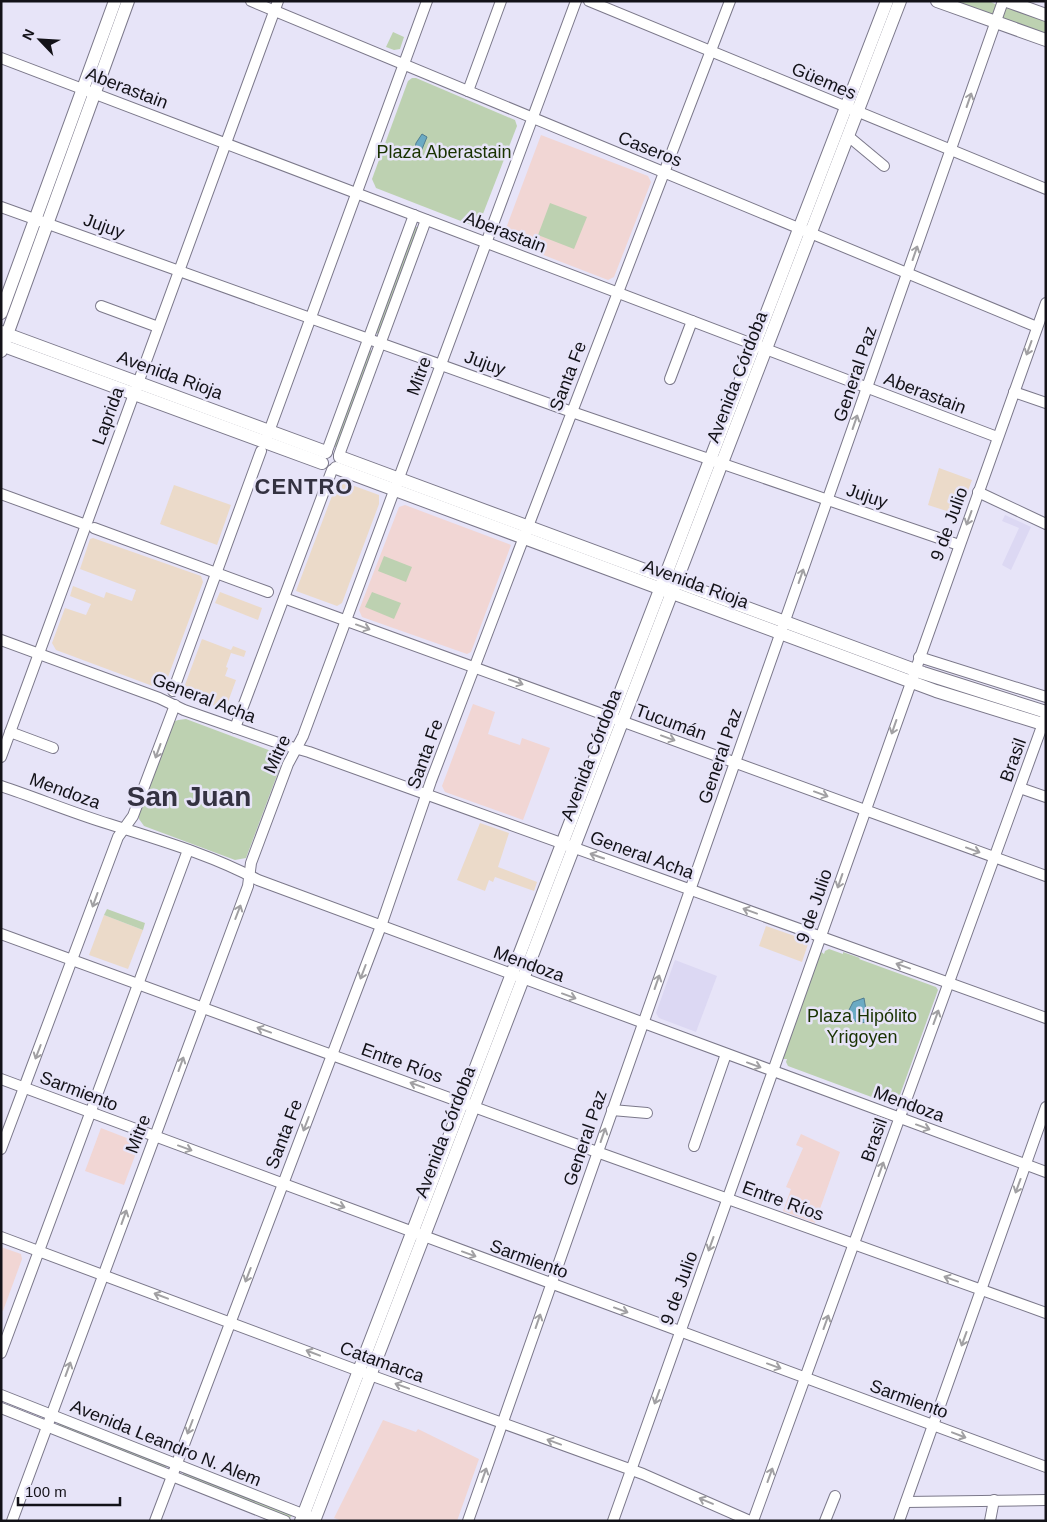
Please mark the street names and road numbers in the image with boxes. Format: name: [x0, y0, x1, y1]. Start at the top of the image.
street label: Güemes: [789, 59, 859, 103]
street label: Aberastain: [83, 63, 171, 113]
street label: Caseros: [615, 127, 685, 171]
street label: Aberastain: [461, 207, 549, 257]
street label: Jujuy: [81, 209, 127, 243]
street label: Avenida Córdoba: [703, 308, 772, 445]
street label: General Paz: [829, 323, 881, 425]
street label: Santa Fe: [546, 338, 590, 414]
street label: Jujuy: [462, 346, 508, 380]
street label: Avenida Rioja: [115, 347, 226, 404]
street label: Mitre: [403, 354, 435, 398]
street label: Aberastain: [881, 368, 969, 418]
street label: Laprida: [88, 383, 128, 448]
street label: Jujuy: [844, 480, 890, 512]
street label: 9 de Julio: [926, 484, 972, 564]
street label: Avenida Rioja: [641, 556, 752, 613]
street label: General Acha: [149, 669, 259, 727]
street label: Avenida Córdoba: [557, 686, 626, 823]
street label: Tucumán: [633, 700, 709, 744]
street label: General Paz: [694, 705, 746, 807]
street label: Santa Fe: [403, 716, 447, 792]
street label: Mitre: [259, 732, 295, 776]
street label: Brasil: [996, 735, 1030, 785]
street label: Mendoza: [27, 769, 104, 813]
street label: General Acha: [587, 827, 698, 883]
street label: 9 de Julio: [792, 866, 836, 946]
street label: Mendoza: [491, 942, 568, 986]
street label: Entre Ríos: [359, 1039, 445, 1087]
street label: Avenida Córdoba: [411, 1063, 480, 1200]
street label: Sarmiento: [37, 1067, 121, 1115]
street label: Mendoza: [871, 1082, 948, 1126]
street label: General Paz: [559, 1087, 611, 1189]
street label: Santa Fe: [262, 1096, 306, 1172]
street label: Mitre: [121, 1112, 155, 1156]
street label: Brasil: [857, 1115, 891, 1165]
street label: Entre Ríos: [740, 1177, 826, 1225]
street label: Sarmiento: [487, 1236, 571, 1282]
street label: 9 de Julio: [656, 1248, 702, 1328]
street label: Catamarca: [337, 1338, 428, 1387]
street label: Sarmiento: [867, 1376, 951, 1422]
street label: Avenida Leandro N. Alem: [68, 1396, 264, 1490]

